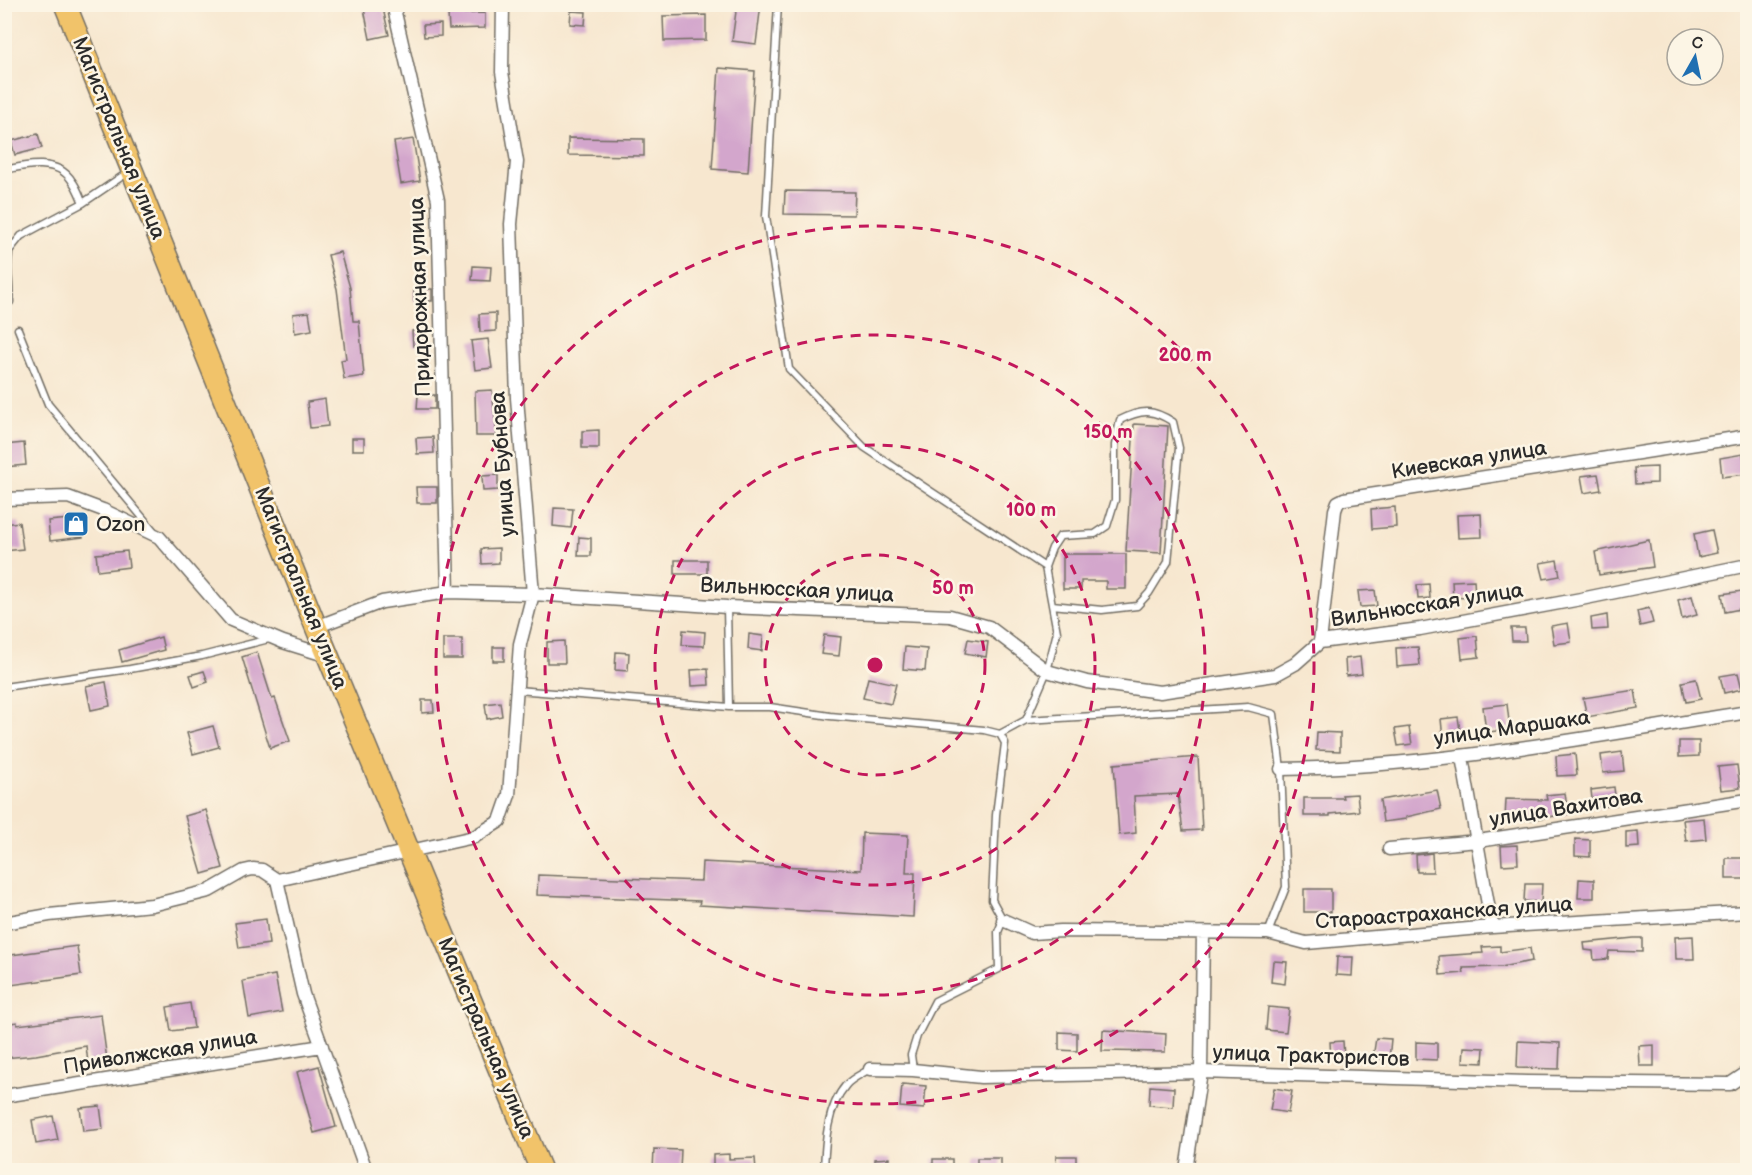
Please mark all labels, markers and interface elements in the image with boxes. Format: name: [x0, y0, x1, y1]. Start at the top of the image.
north arrow: [1665, 27, 1725, 87]
street label: Магистральная улица: [67, 33, 171, 243]
text: С: [1690, 33, 1704, 54]
street label: Придорожная улица: [404, 196, 436, 397]
text: 200 m: [1158, 345, 1212, 366]
street label: улица Бубнова: [485, 390, 521, 538]
text: 150 m: [1083, 422, 1133, 443]
street label: Киевская улица: [1390, 435, 1549, 485]
street label: Магистральная улица: [249, 483, 353, 693]
text: 100 m: [1006, 500, 1056, 521]
shop icon: Ozon: [61, 509, 91, 539]
place label: Ozon: [96, 512, 145, 537]
street label: Вильнюсская улица: [699, 572, 895, 608]
street label: Вильнюсская улица: [1329, 577, 1525, 633]
text: 50 m: [932, 578, 974, 599]
centre of rings: [865, 655, 885, 675]
street label: улица Маршака: [1432, 705, 1592, 751]
street label: улица Вахитова: [1488, 783, 1645, 832]
street label: Староастраханская улица: [1314, 891, 1574, 934]
street label: Магистральная улица: [432, 934, 540, 1143]
street label: Приволжская улица: [61, 1024, 259, 1080]
street label: улица Трактористов: [1212, 1040, 1410, 1072]

